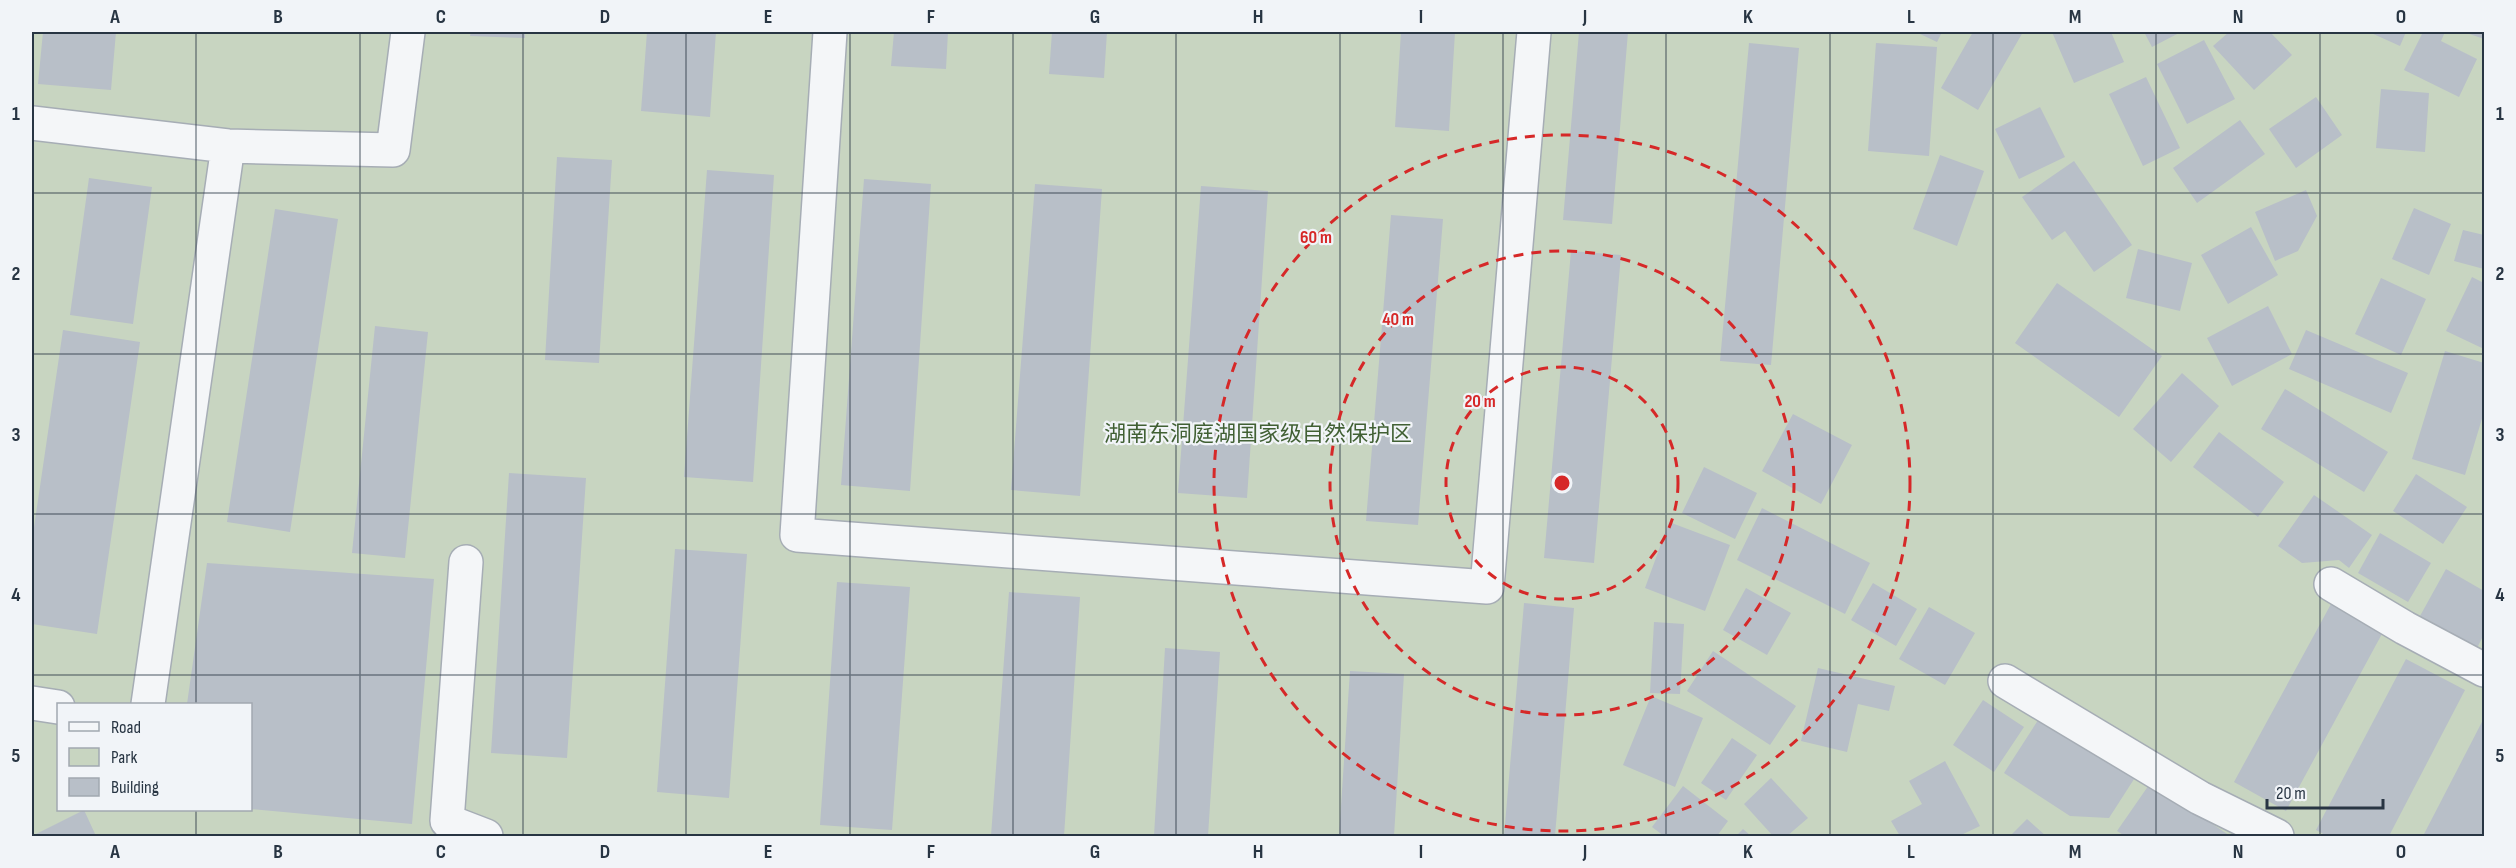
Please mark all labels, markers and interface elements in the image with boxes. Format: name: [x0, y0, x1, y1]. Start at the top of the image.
text: A: [109, 5, 120, 29]
text: B: [273, 5, 283, 29]
text: C: [436, 5, 446, 29]
text: D: [600, 5, 610, 29]
text: E: [764, 5, 772, 29]
text: F: [927, 5, 935, 29]
text: G: [1090, 5, 1100, 29]
text: H: [1253, 5, 1263, 29]
text: I: [1419, 5, 1423, 29]
text: J: [1582, 5, 1587, 29]
text: K: [1743, 5, 1753, 29]
text: L: [1907, 5, 1915, 29]
text: M: [2069, 5, 2081, 29]
text: N: [2233, 5, 2243, 29]
text: O: [2396, 5, 2406, 29]
text: 1: [12, 102, 20, 126]
text: 1: [2496, 102, 2504, 126]
text: 60 m: [1300, 227, 1332, 248]
text: 2: [12, 262, 20, 286]
text: 2: [2496, 262, 2504, 286]
text: 40 m: [1382, 309, 1414, 330]
text: 20 m: [1464, 391, 1496, 412]
park label: 湖南东洞庭湖国家级自然保护区: [1104, 421, 1412, 448]
text: 3: [12, 423, 21, 447]
text: 3: [2496, 423, 2505, 447]
centre of rings: [1552, 473, 1572, 493]
text: 4: [11, 583, 21, 607]
text: 4: [2495, 583, 2505, 607]
legend: [57, 703, 252, 811]
text: Road: [111, 717, 141, 738]
text: 5: [12, 744, 21, 768]
text: 5: [2496, 744, 2505, 768]
text: Park: [111, 747, 137, 768]
scale bar: [2267, 772, 2382, 810]
text: Building: [111, 777, 159, 798]
text: 20 m: [2276, 783, 2306, 804]
text: A: [109, 840, 120, 864]
text: B: [273, 840, 283, 864]
text: C: [436, 840, 446, 864]
text: D: [600, 840, 610, 864]
text: E: [764, 840, 772, 864]
text: F: [927, 840, 935, 864]
text: G: [1090, 840, 1100, 864]
text: H: [1253, 840, 1263, 864]
text: I: [1419, 840, 1423, 864]
text: J: [1582, 840, 1587, 864]
text: K: [1743, 840, 1753, 864]
text: L: [1907, 840, 1915, 864]
text: M: [2069, 840, 2081, 864]
text: N: [2233, 840, 2243, 864]
text: O: [2396, 840, 2406, 864]

